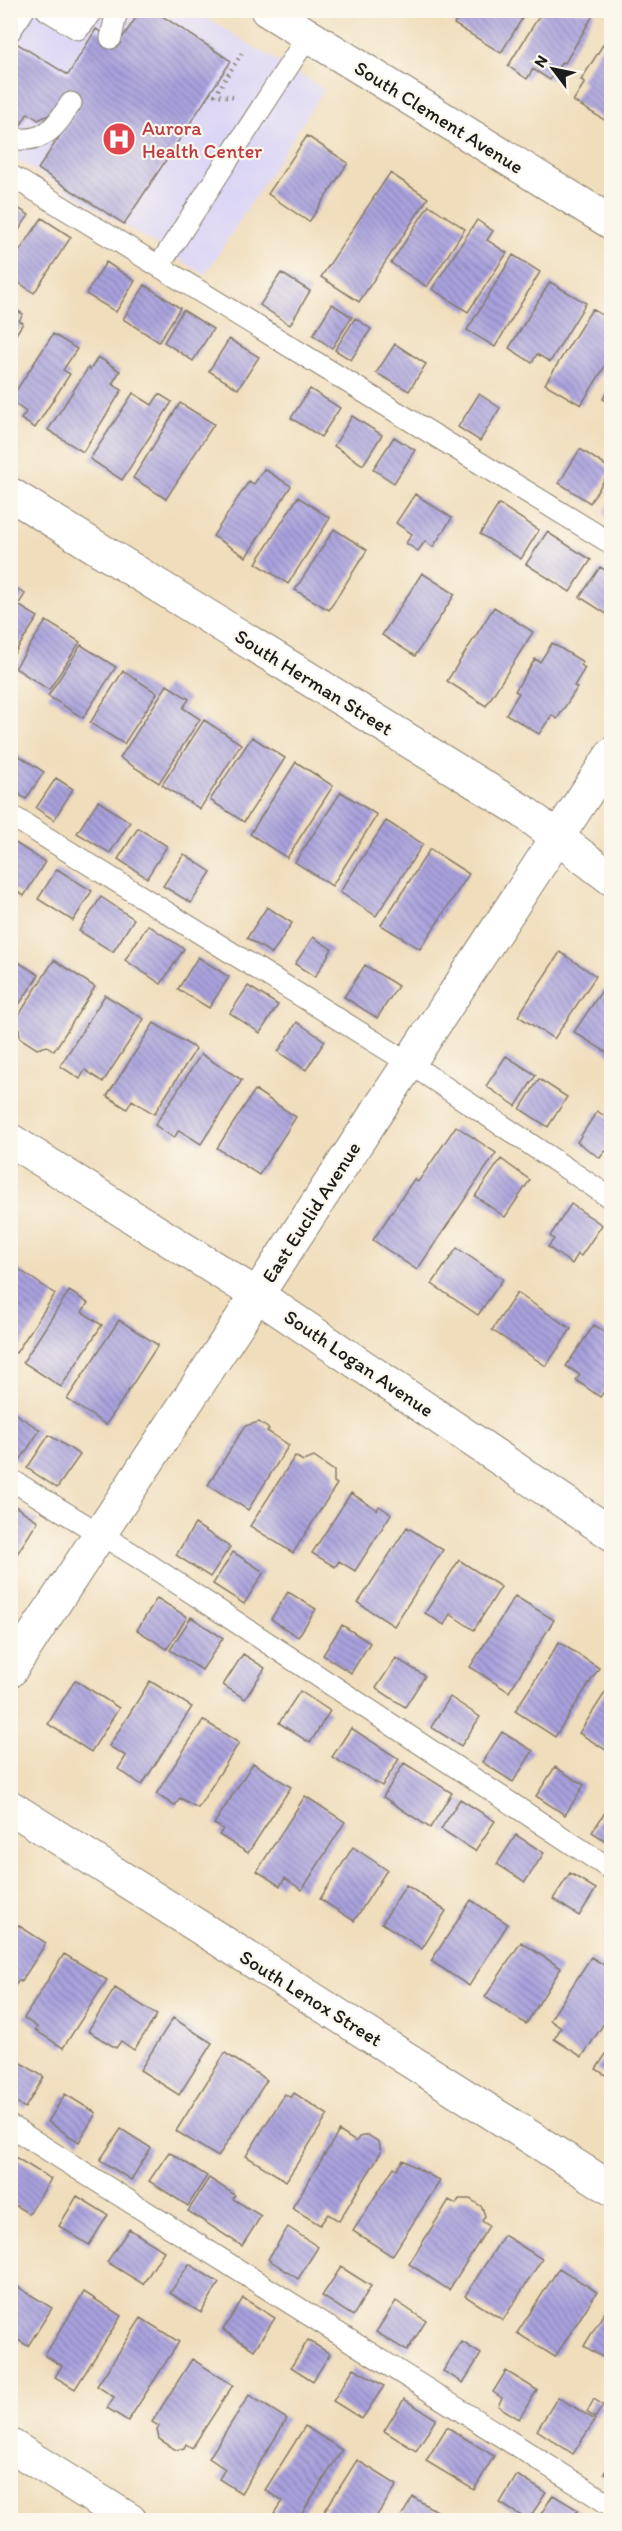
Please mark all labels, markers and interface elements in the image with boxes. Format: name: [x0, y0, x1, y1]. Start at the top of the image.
north arrow: [523, 39, 583, 99]
text: N: [530, 52, 552, 71]
street label: South Clement Avenue: [350, 55, 528, 179]
place label: Aurora Health Center: [142, 116, 262, 163]
hospital icon: Aurora Health Center: [101, 121, 137, 157]
street label: South Herman Street: [231, 624, 398, 741]
street label: East Euclid Avenue: [256, 1137, 366, 1287]
street label: South Logan Avenue: [280, 1304, 438, 1422]
street label: South Lenox Street: [235, 1944, 387, 2052]

